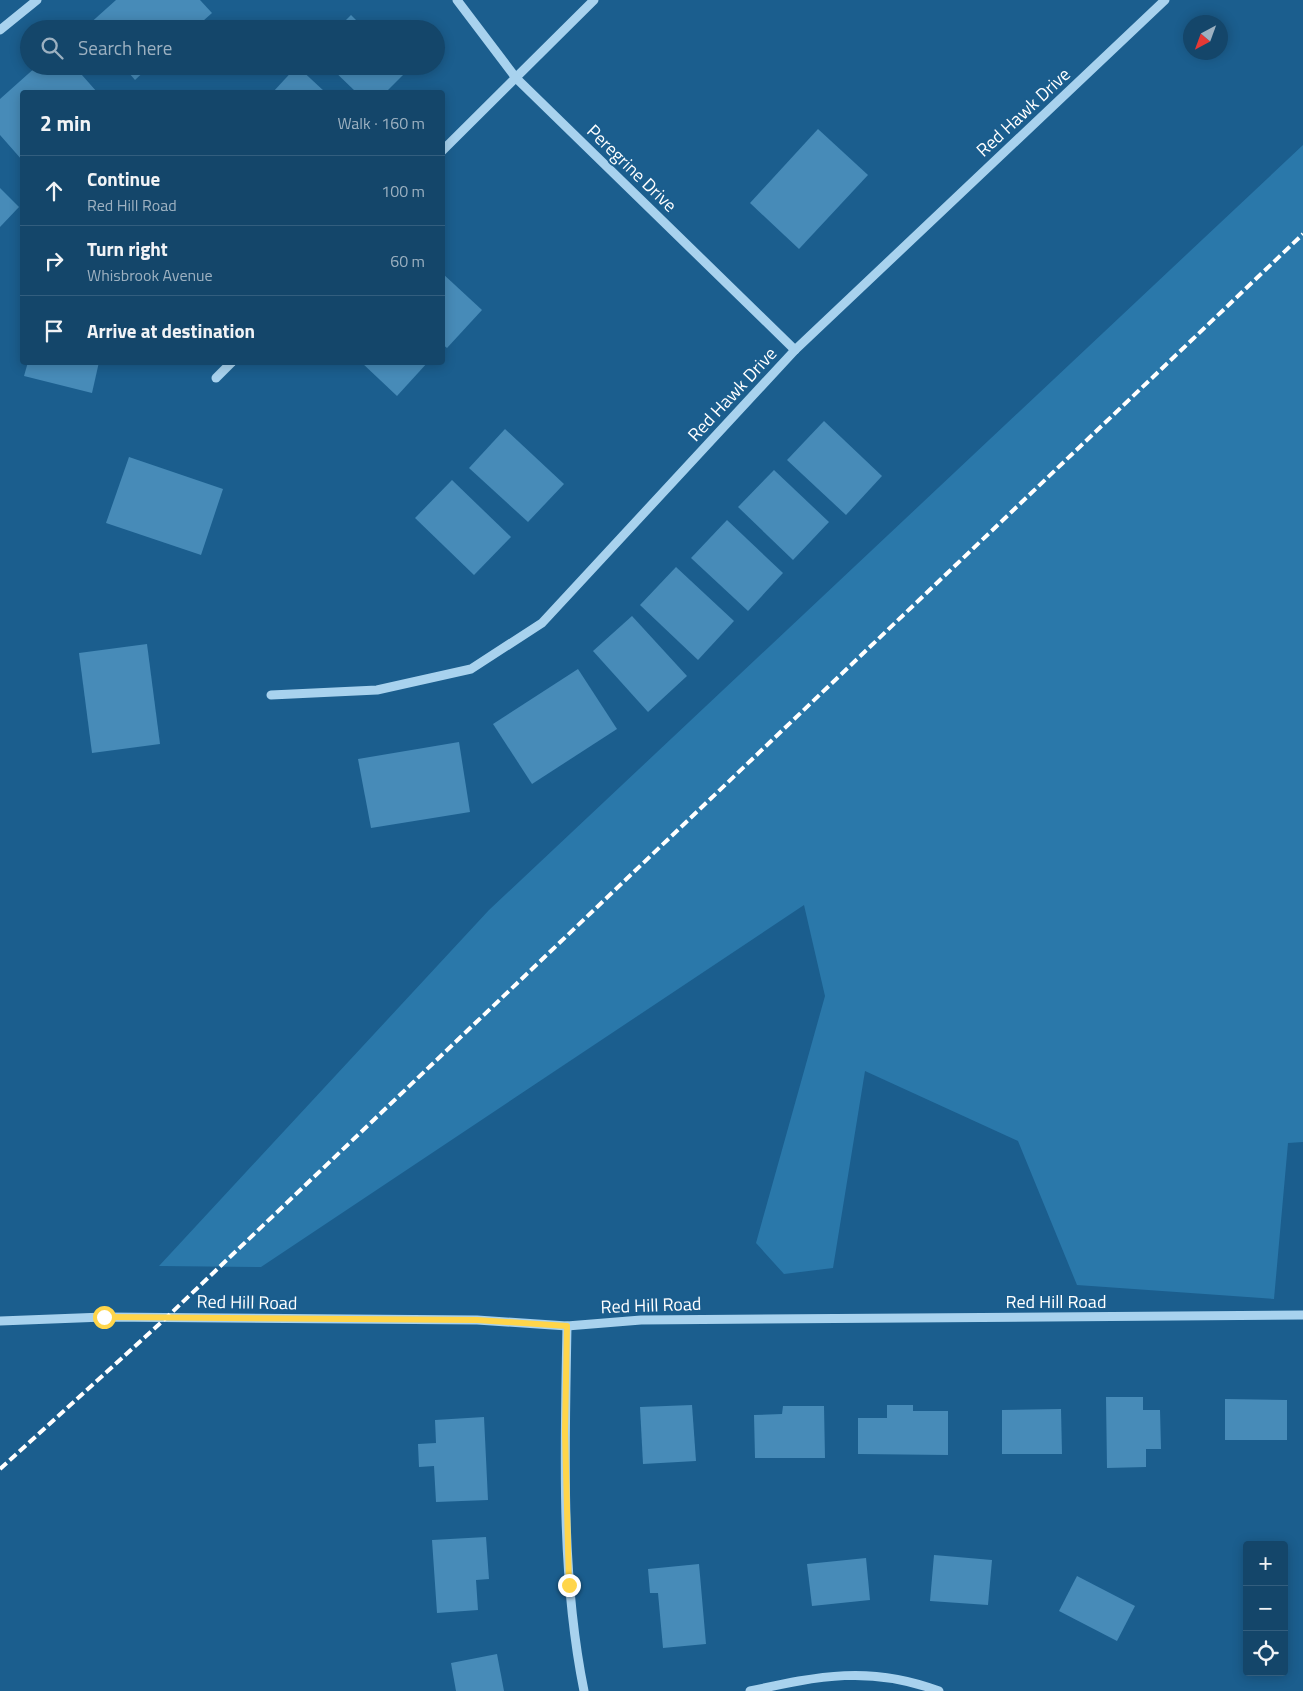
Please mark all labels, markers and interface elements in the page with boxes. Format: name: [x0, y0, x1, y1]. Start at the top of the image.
north arrow: [1183, 15, 1228, 60]
search box: [20, 20, 445, 75]
text: Search here: [78, 33, 172, 62]
icon: search: [38, 34, 66, 62]
street label: Red Hawk Drive: [970, 61, 1076, 163]
text: 2 min: [40, 107, 91, 139]
text: Walk · 160 m: [337, 111, 425, 135]
street label: Peregrine Drive: [581, 118, 683, 218]
text: Continue: [87, 164, 160, 193]
icon: ahead: [40, 177, 68, 205]
text: 100 m: [381, 179, 425, 203]
text: Red Hill Road: [87, 193, 177, 217]
text: Turn right: [87, 234, 168, 263]
icon: right: [40, 247, 68, 275]
text: 60 m: [390, 249, 425, 273]
text: Whisbrook Avenue: [87, 263, 213, 287]
text: Arrive at destination: [87, 316, 255, 345]
icon: arrive: [40, 317, 68, 345]
street label: Red Hawk Drive: [681, 341, 783, 447]
street label: Red Hill Road: [196, 1288, 298, 1316]
street label: Red Hill Road: [1006, 1288, 1106, 1315]
street label: Red Hill Road: [600, 1290, 702, 1320]
route start: [93, 1306, 116, 1329]
map controls: [1243, 1541, 1288, 1676]
button: +: [1243, 1541, 1288, 1586]
route end: [558, 1574, 581, 1597]
button: −: [1243, 1586, 1288, 1631]
button: locate: [1243, 1631, 1288, 1676]

